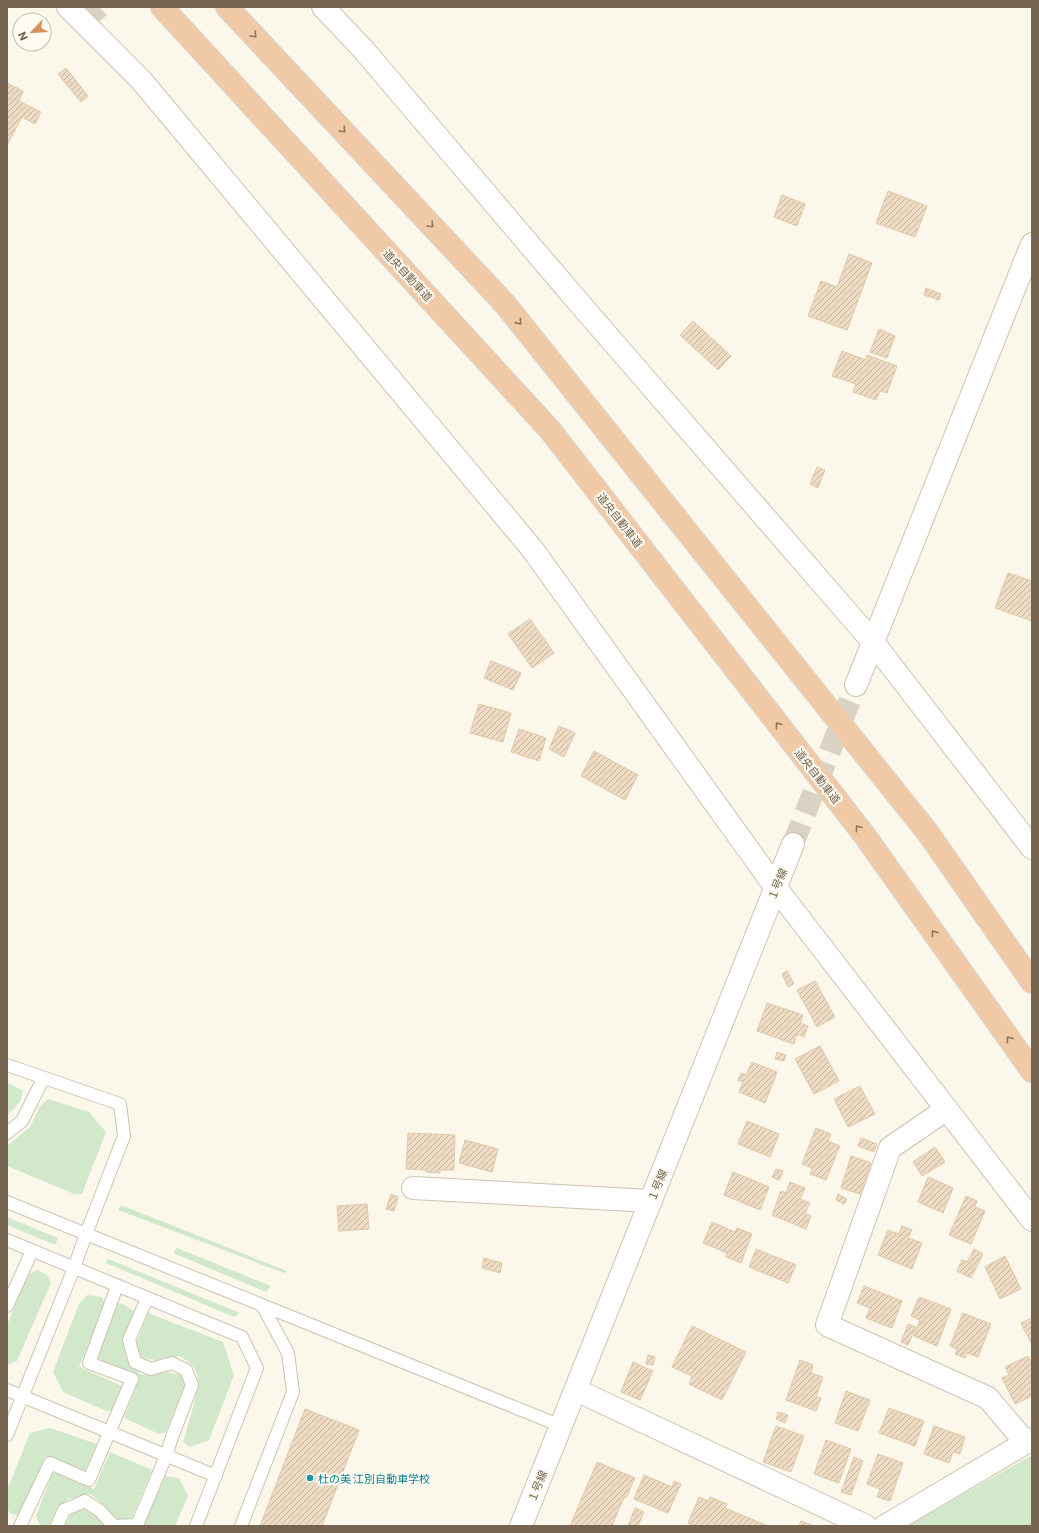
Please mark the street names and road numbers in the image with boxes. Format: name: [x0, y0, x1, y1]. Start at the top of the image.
street label: 道央自動車道: [381, 246, 435, 304]
street label: 道央自動車道: [595, 490, 645, 550]
street label: 道央自動車道: [793, 746, 843, 806]
street label: １号線: [765, 866, 789, 902]
street label: １号線: [645, 1167, 669, 1203]
street label: １号線: [525, 1468, 549, 1504]

